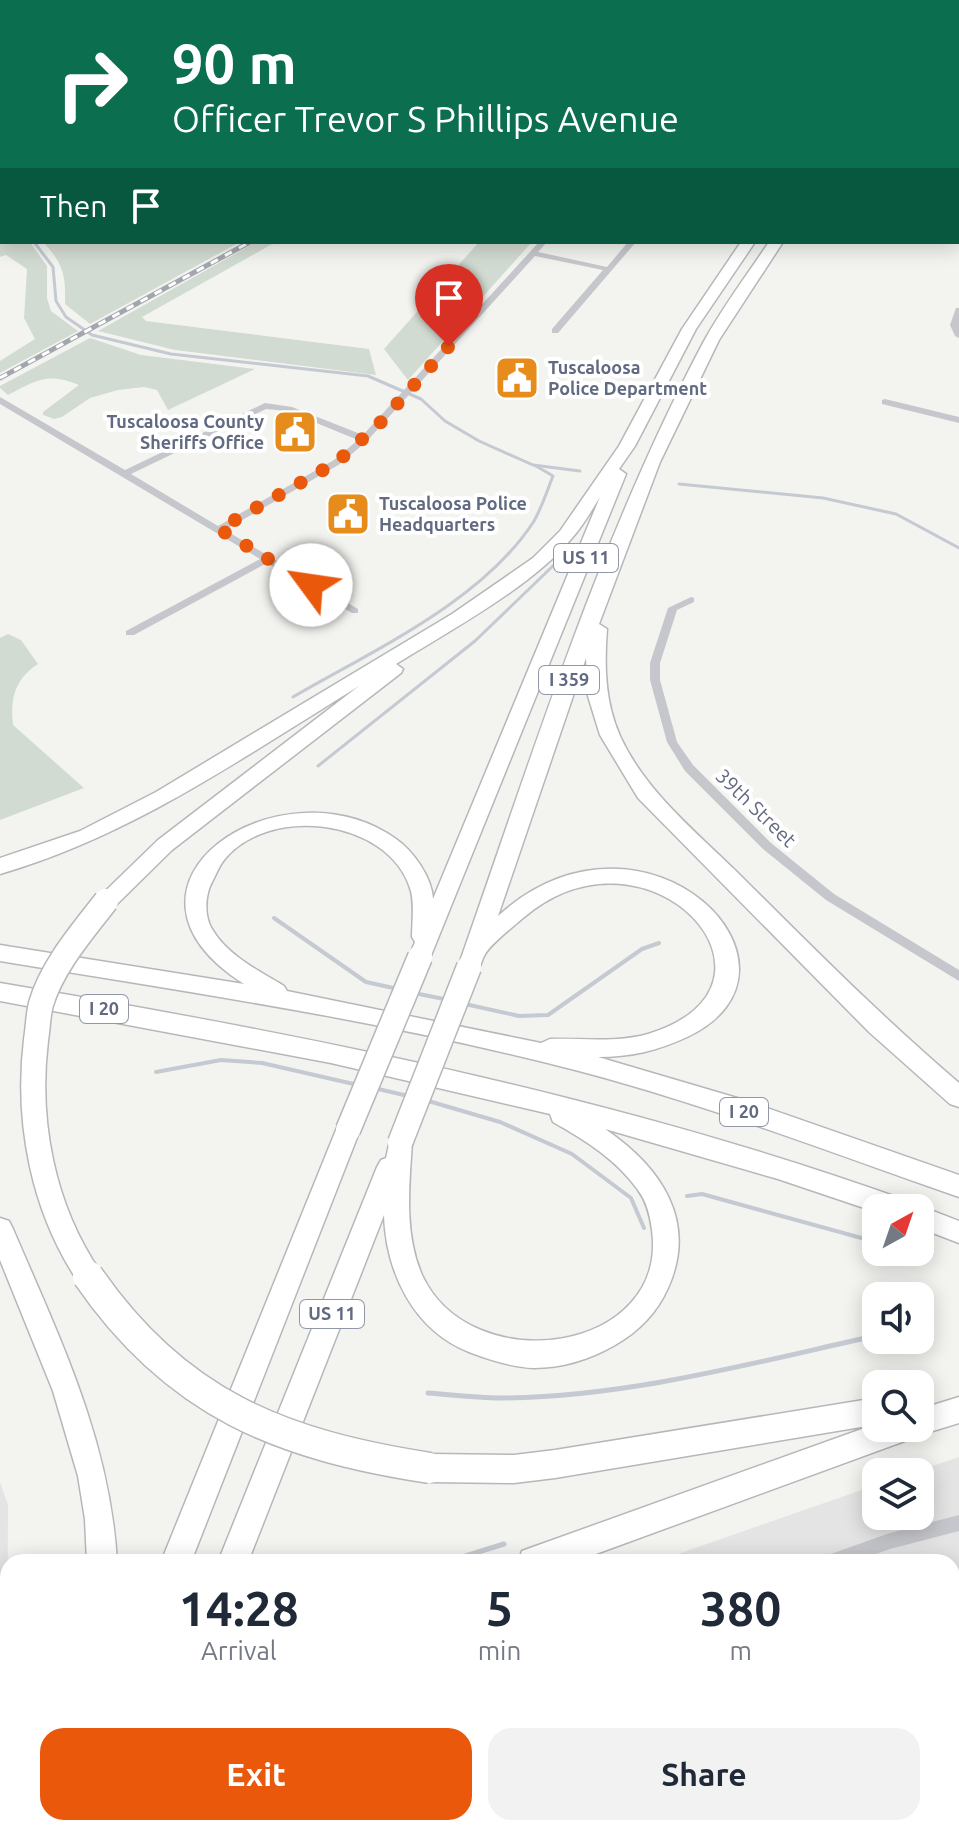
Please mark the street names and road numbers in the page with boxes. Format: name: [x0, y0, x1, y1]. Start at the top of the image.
road number: US 11: [554, 544, 618, 572]
road number: I 359: [539, 666, 599, 694]
street label: 39th Street: [712, 764, 801, 852]
road number: I 20: [80, 995, 128, 1023]
road number: I 20: [720, 1098, 768, 1126]
road number: US 11: [300, 1300, 364, 1328]

